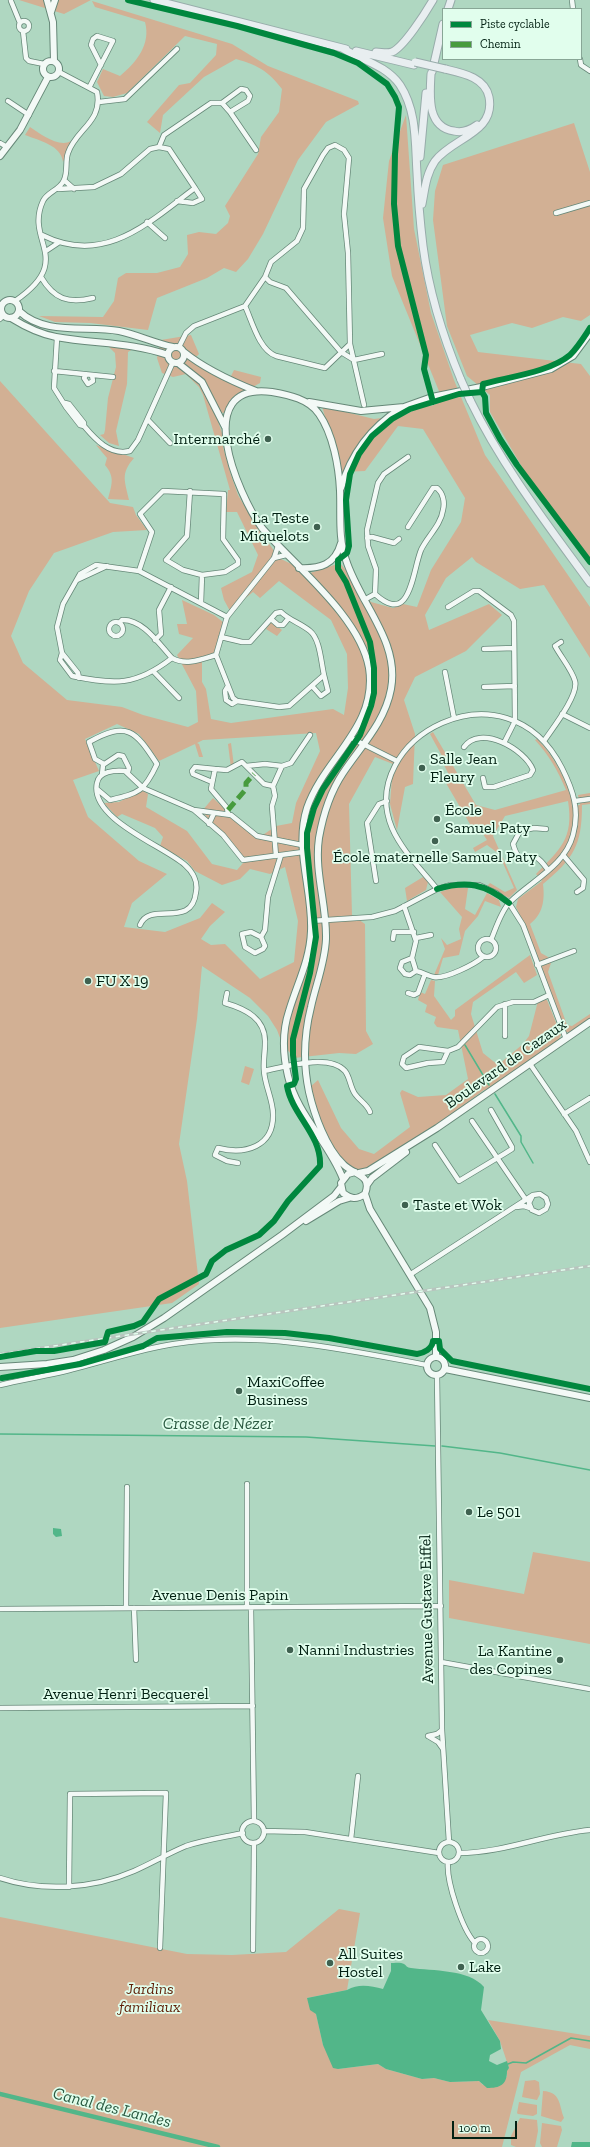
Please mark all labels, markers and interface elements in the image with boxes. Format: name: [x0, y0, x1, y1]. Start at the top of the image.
legend: [442, 8, 582, 60]
text: Piste cyclable: [480, 17, 550, 31]
text: Chemin: [480, 37, 521, 51]
place label: Intermarché: [173, 429, 260, 449]
marker: Intermarché: [263, 434, 273, 444]
place label: La Teste Miquelots: [240, 508, 309, 546]
marker: La Teste Miquelots: [312, 522, 322, 532]
place label: Salle Jean Fleury: [430, 749, 497, 787]
marker: Salle Jean Fleury: [417, 763, 427, 773]
place label: École Samuel Paty: [445, 800, 530, 838]
marker: École Samuel Paty: [432, 814, 442, 824]
marker: École maternelle Samuel Paty: [430, 836, 440, 846]
place label: École maternelle Samuel Paty: [333, 847, 537, 867]
place label: FU X 19: [96, 971, 148, 991]
marker: FU X 19: [83, 976, 93, 986]
street label: Boulevard de Cazaux: [442, 1015, 570, 1113]
place label: Taste et Wok: [413, 1195, 502, 1215]
marker: Taste et Wok: [400, 1200, 410, 1210]
place label: MaxiCoffee Business: [247, 1372, 325, 1410]
marker: MaxiCoffee Business: [234, 1386, 244, 1396]
water label: Crasse de Nézer: [163, 1414, 273, 1434]
place label: Le 501: [477, 1502, 520, 1522]
marker: Le 501: [464, 1507, 474, 1517]
street label: Avenue Gustave Eiffel: [416, 1534, 438, 1684]
street label: Avenue Denis Papin: [152, 1585, 288, 1605]
place label: Nanni Industries: [298, 1640, 414, 1660]
place label: La Kantine des Copines: [470, 1641, 552, 1679]
marker: Nanni Industries: [285, 1645, 295, 1655]
marker: La Kantine des Copines: [555, 1655, 565, 1665]
street label: Avenue Henri Becquerel: [43, 1684, 209, 1704]
place label: All Suites Hostel: [338, 1944, 403, 1982]
place label: Lake: [469, 1957, 501, 1977]
marker: All Suites Hostel: [325, 1958, 335, 1968]
marker: Lake: [456, 1962, 466, 1972]
park label: Jardins familiaux: [119, 1979, 181, 2017]
water label: Canal des Landes: [51, 2083, 173, 2133]
scale bar: [454, 2113, 519, 2139]
text: 100 m: [459, 2121, 491, 2135]

